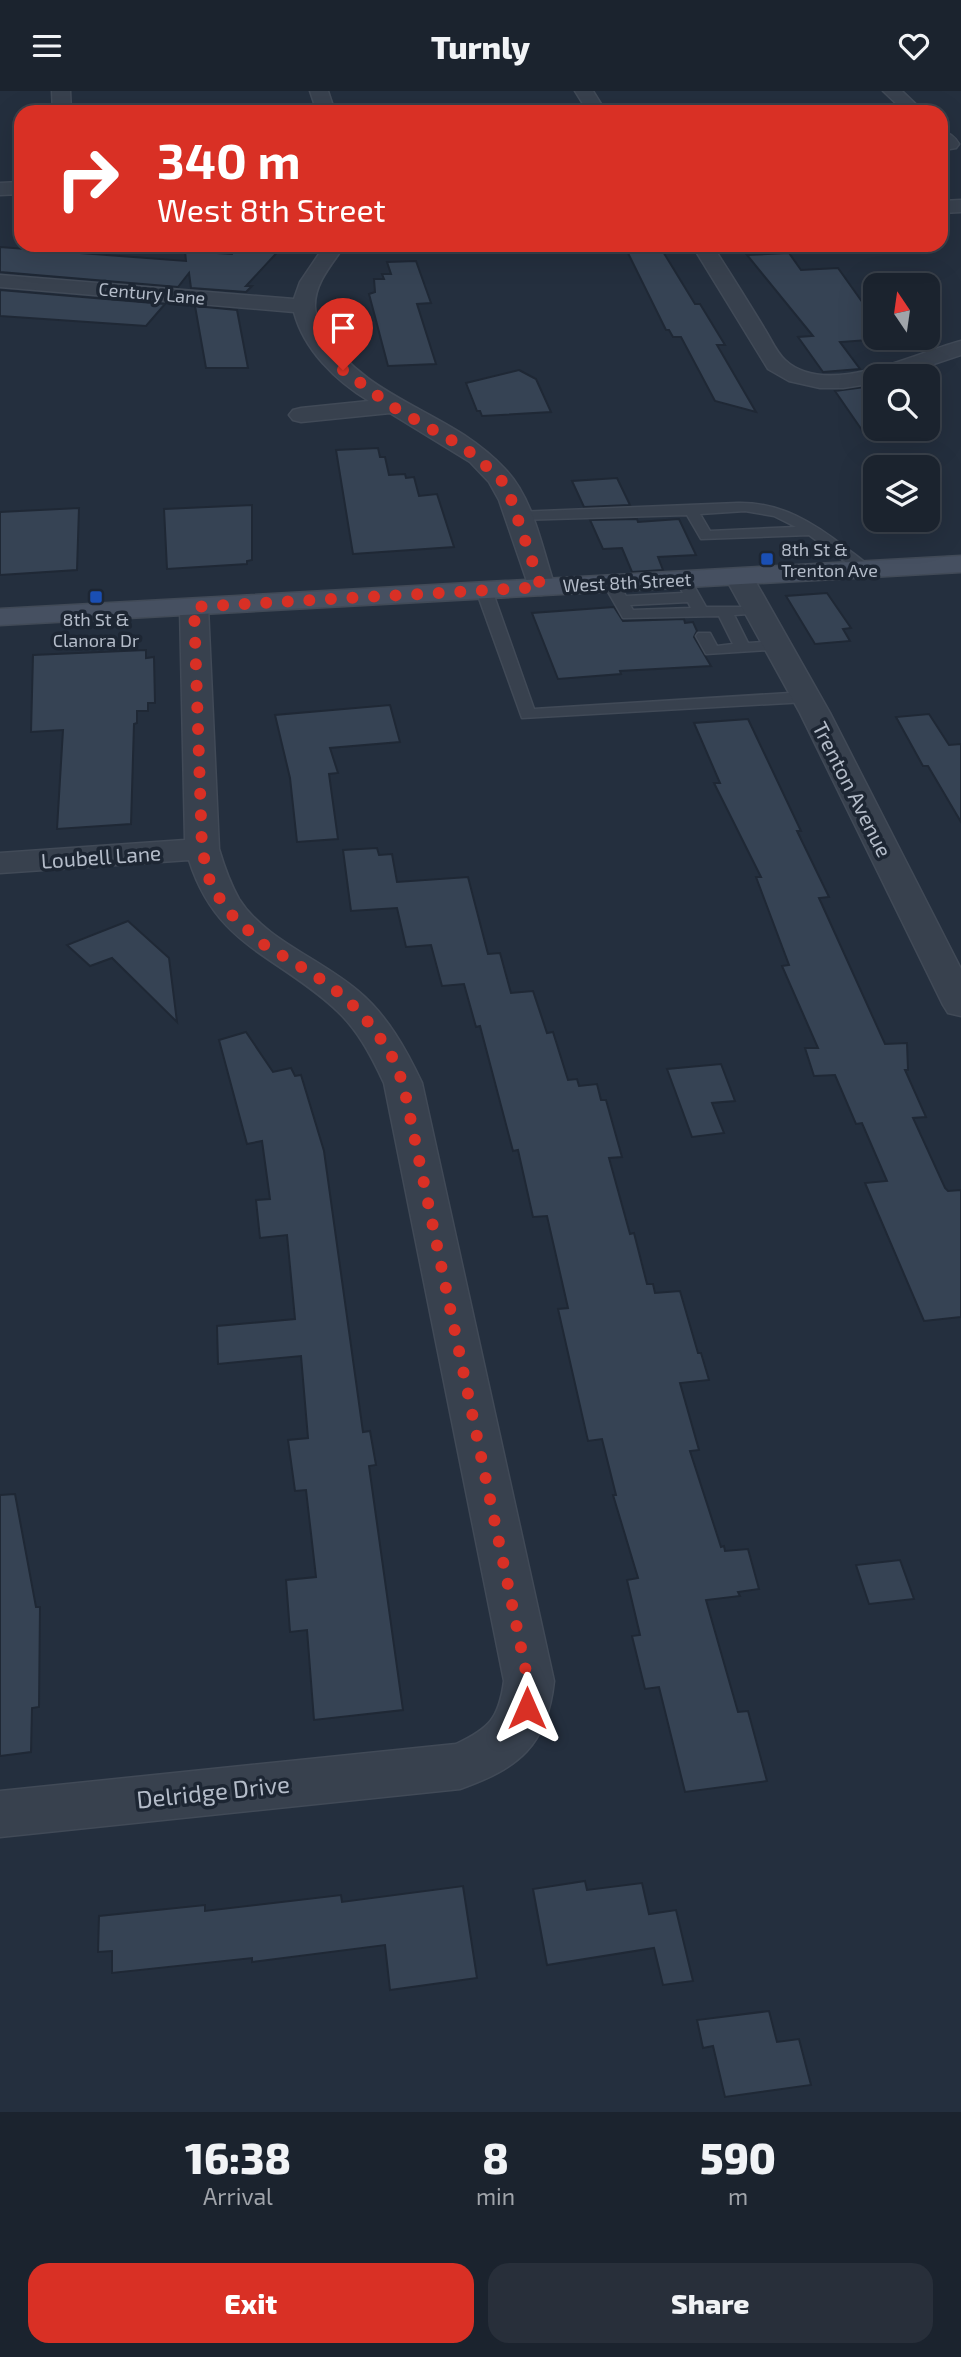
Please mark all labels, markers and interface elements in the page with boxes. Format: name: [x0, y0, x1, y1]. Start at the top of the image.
icon: menu: [28, 27, 66, 65]
text: Turnly: [431, 27, 530, 65]
icon: heart: [895, 27, 933, 65]
text: 340 m: [157, 130, 301, 189]
icon: right: [42, 133, 133, 224]
text: West 8th Street: [157, 190, 386, 228]
north arrow: [863, 273, 940, 350]
map controls: [863, 273, 940, 532]
street label: Century Lane: [98, 277, 206, 309]
pin: [313, 298, 373, 370]
icon: arrive: [324, 309, 362, 347]
button: search: [863, 364, 940, 441]
button: layers: [863, 455, 940, 532]
place label: 8th St & Trenton Ave: [781, 538, 878, 581]
marker: 8th St & Trenton Ave: [759, 551, 775, 567]
street label: West 8th Street: [562, 568, 692, 596]
marker: 8th St & Clanora Dr: [88, 589, 104, 605]
place label: 8th St & Clanora Dr: [53, 608, 139, 651]
street label: Trenton Avenue: [808, 717, 898, 861]
street label: Loubell Lane: [40, 839, 162, 873]
position arrow: [490, 1671, 564, 1745]
street label: Delridge Drive: [135, 1769, 291, 1813]
text: 16:38: [185, 2132, 291, 2182]
text: 8: [482, 2132, 509, 2182]
text: 590: [700, 2132, 776, 2182]
text: Arrival: [203, 2182, 273, 2210]
text: min: [476, 2182, 515, 2210]
text: m: [728, 2182, 748, 2210]
button: Exit: [28, 2263, 474, 2343]
button: Share: [488, 2263, 933, 2343]

